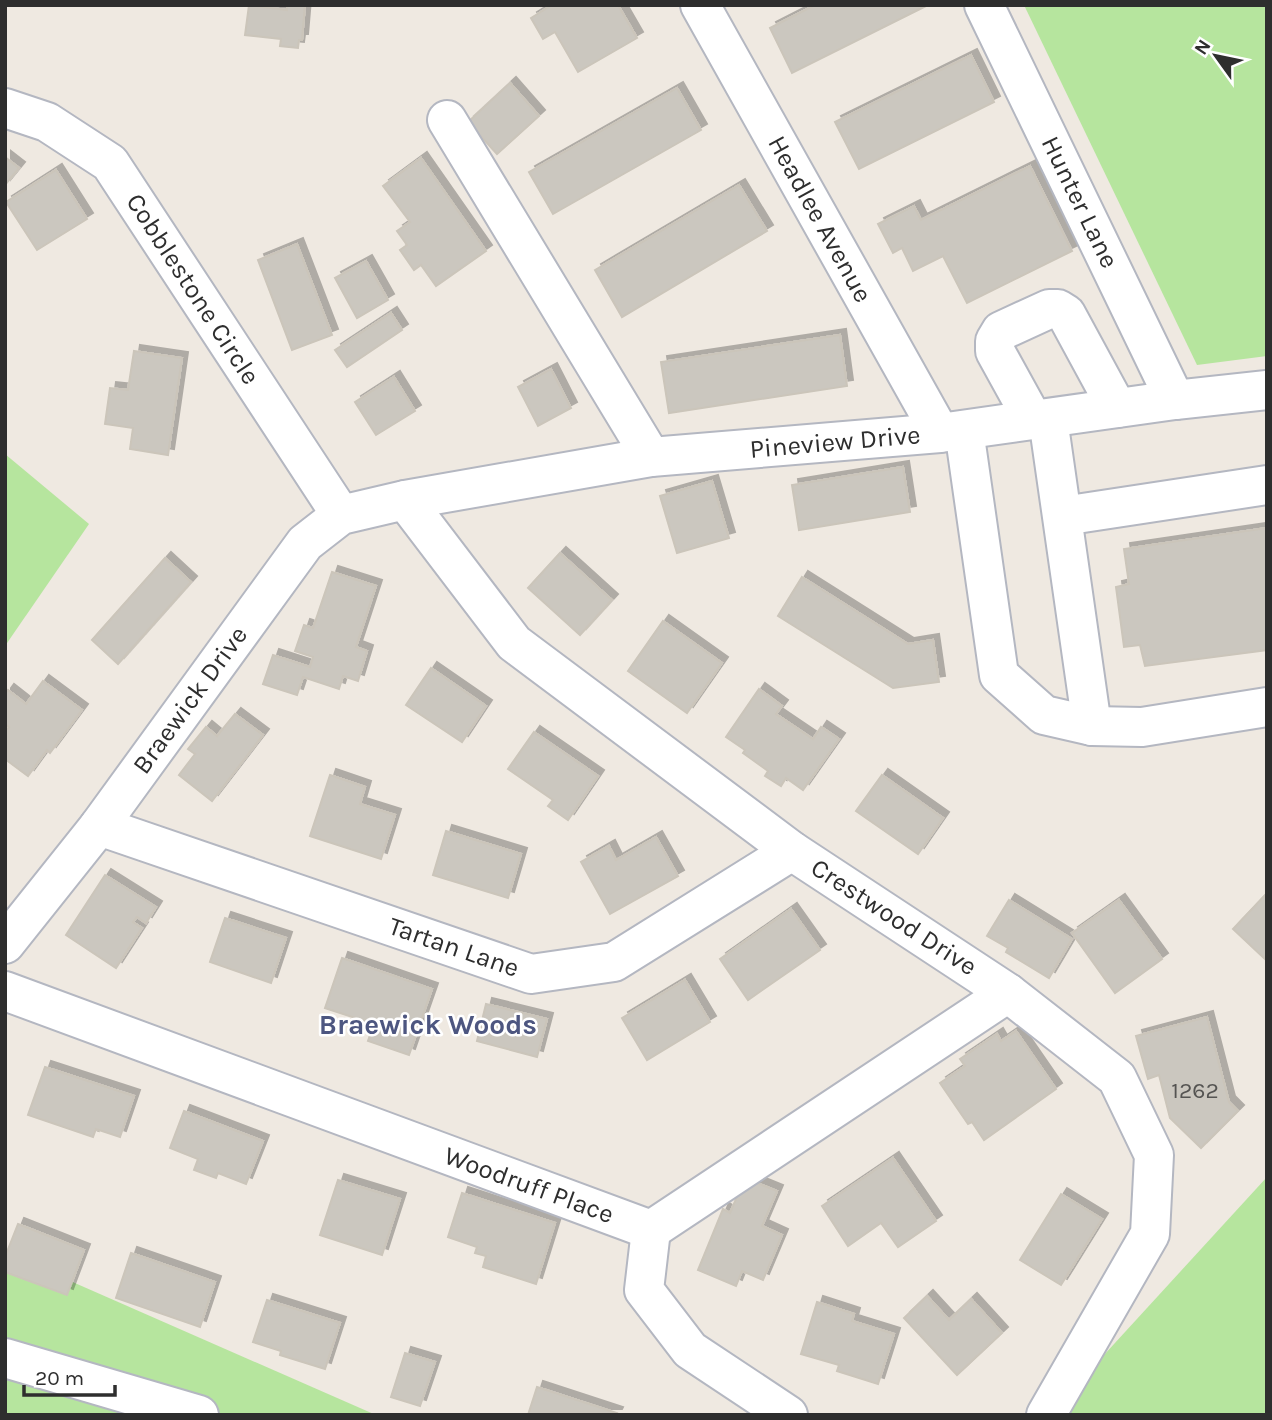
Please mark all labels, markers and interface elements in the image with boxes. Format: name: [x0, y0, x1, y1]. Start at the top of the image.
north arrow: [1181, 21, 1251, 91]
text: N: [1190, 36, 1216, 59]
street label: Headlee Avenue: [761, 130, 879, 308]
street label: Hunter Lane: [1035, 131, 1125, 273]
street label: Cobblestone Circle: [120, 188, 266, 390]
street label: Pineview Drive: [748, 419, 922, 465]
street label: Braewick Drive: [126, 620, 254, 780]
street label: Crestwood Drive: [805, 852, 983, 982]
street label: Tartan Lane: [385, 910, 523, 984]
district label: Braewick Woods: [319, 1008, 537, 1041]
house number: 1262: [1171, 1077, 1219, 1104]
street label: Woodruff Place: [440, 1140, 618, 1230]
scale bar: [24, 1354, 116, 1398]
text: 20 m: [35, 1366, 84, 1390]

